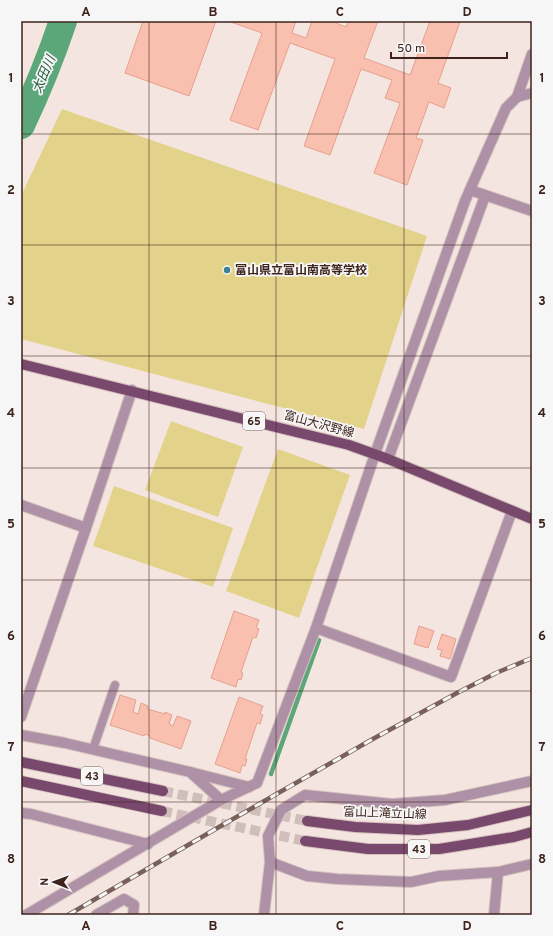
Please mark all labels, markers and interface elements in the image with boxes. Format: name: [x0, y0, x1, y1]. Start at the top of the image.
text: A: [81, 5, 91, 21]
text: B: [209, 5, 218, 21]
text: C: [336, 5, 344, 21]
text: D: [462, 5, 472, 21]
scale bar: [391, 34, 507, 60]
text: 50 m: [397, 41, 425, 57]
water label: 太田川: [30, 52, 61, 96]
text: 1: [8, 71, 14, 87]
text: 1: [539, 71, 545, 87]
text: 2: [7, 183, 15, 199]
text: 2: [538, 183, 546, 199]
place label: 富山県立富山南高等学校: [235, 263, 367, 279]
marker: 富山県立富山南高等学校: [222, 265, 232, 275]
text: 3: [7, 294, 15, 310]
text: 3: [538, 294, 546, 310]
text: 4: [7, 406, 15, 422]
text: 4: [538, 406, 546, 422]
street label: 富山大沢野線: [282, 408, 356, 442]
road number: 65: [243, 412, 265, 430]
text: 5: [7, 517, 15, 533]
text: 5: [538, 517, 546, 533]
text: 6: [7, 629, 15, 645]
text: 6: [538, 629, 546, 645]
text: 7: [8, 740, 15, 756]
text: 7: [539, 740, 546, 756]
road number: 43: [81, 767, 103, 785]
street label: 富山上滝立山線: [343, 805, 427, 823]
road number: 43: [408, 840, 430, 858]
text: 8: [7, 852, 15, 868]
text: 8: [538, 852, 546, 868]
north arrow: [34, 862, 74, 902]
text: N: [38, 878, 52, 886]
text: A: [81, 919, 91, 935]
text: B: [209, 919, 218, 935]
text: C: [336, 919, 344, 935]
text: D: [462, 919, 472, 935]

